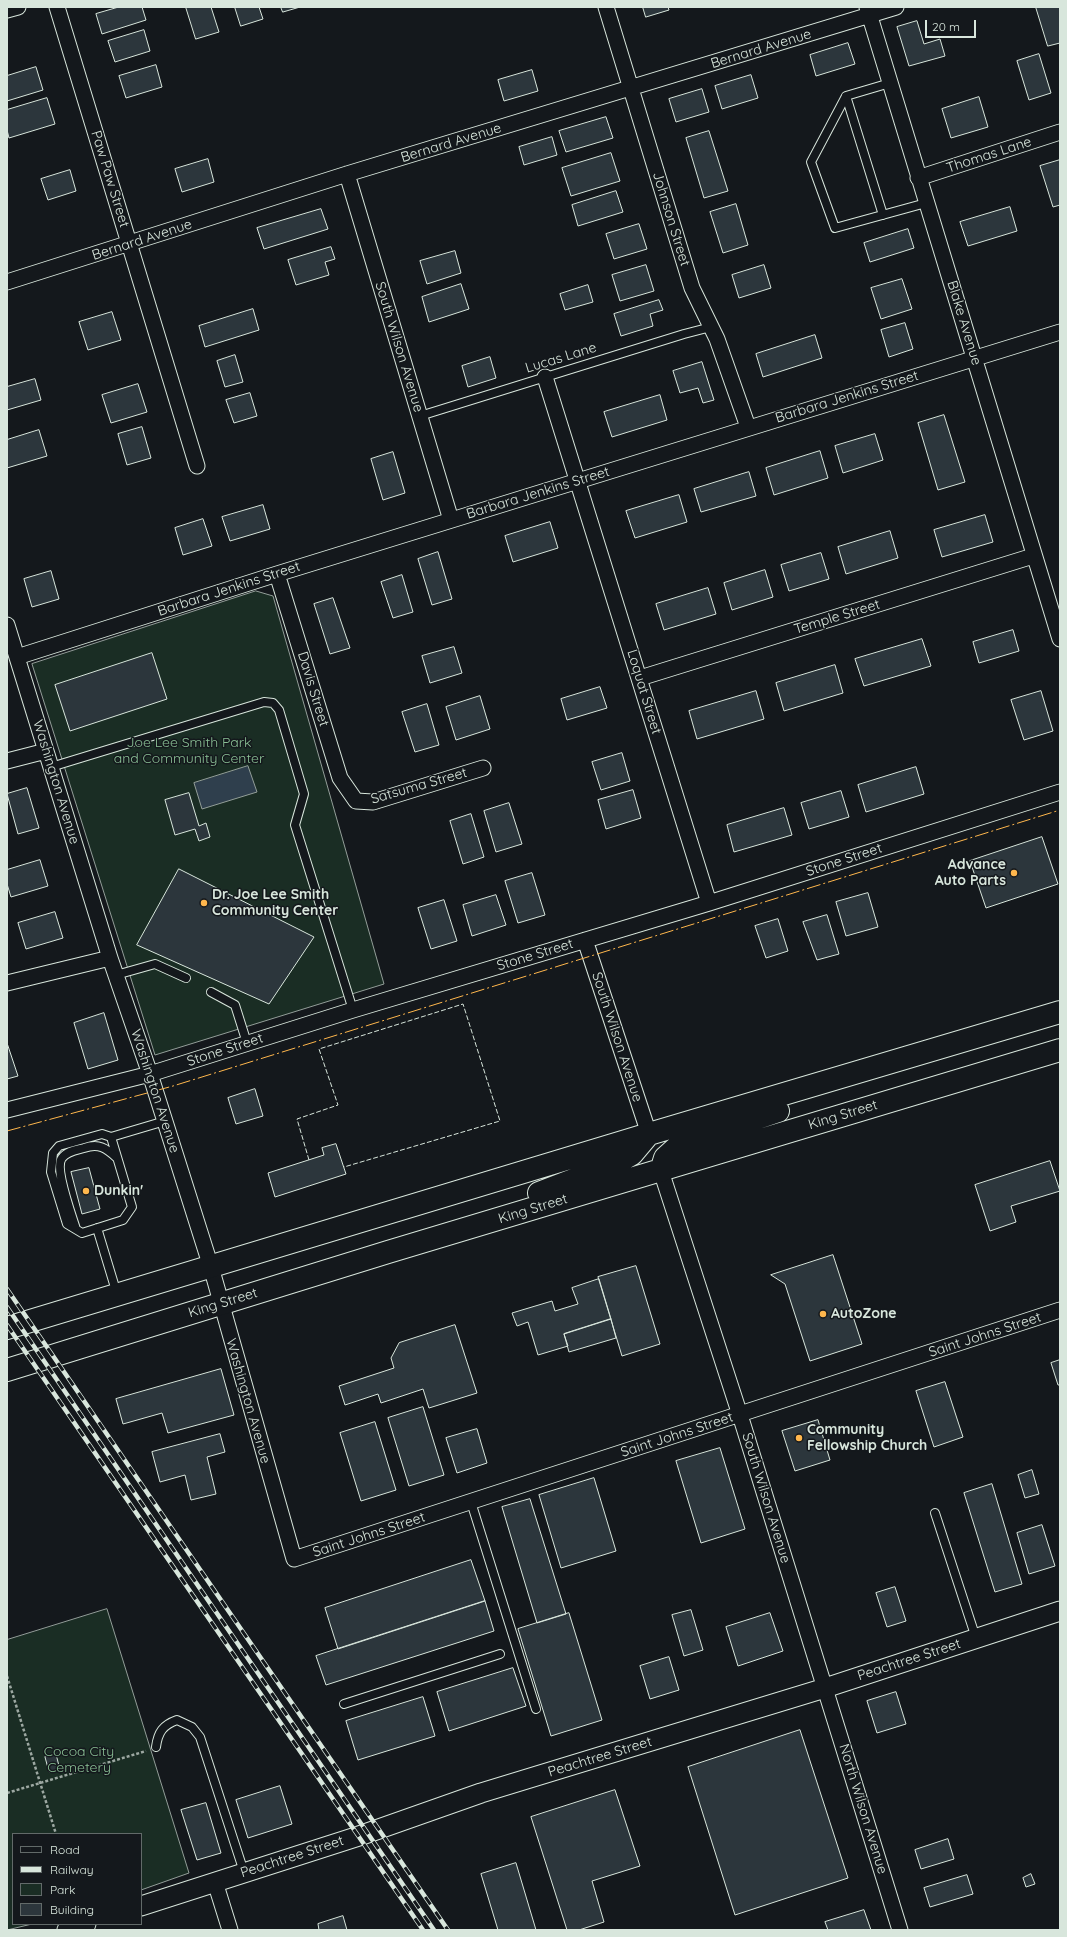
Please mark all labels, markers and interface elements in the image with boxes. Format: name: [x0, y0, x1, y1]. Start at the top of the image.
scale bar: [927, 12, 978, 38]
text: 20 m: [932, 19, 960, 34]
street label: Bernard Avenue: [709, 26, 813, 72]
street label: Bernard Avenue: [399, 120, 503, 166]
street label: Paw Paw Street: [87, 129, 133, 229]
street label: Thomas Lane: [944, 133, 1034, 177]
street label: Johnson Street: [649, 170, 693, 268]
street label: Bernard Avenue: [90, 216, 194, 264]
street label: Blake Avenue: [943, 279, 985, 367]
street label: South Wilson Avenue: [371, 280, 427, 414]
street label: Lucas Lane: [523, 339, 599, 377]
street label: Barbara Jenkins Street: [773, 367, 921, 427]
street label: Barbara Jenkins Street: [464, 463, 612, 523]
street label: Barbara Jenkins Street: [156, 558, 302, 620]
street label: Temple Street: [792, 596, 882, 638]
street label: Loquat Street: [623, 648, 665, 736]
street label: Davis Street: [294, 650, 332, 728]
street label: Washington Avenue: [29, 718, 83, 846]
park label: Joe Lee Smith Park and Community Center: [114, 735, 264, 768]
street label: Satsuma Street: [369, 764, 469, 808]
street label: Stone Street: [804, 840, 884, 880]
place label: Advance Auto Parts: [935, 857, 1006, 890]
marker: Advance Auto Parts: [1009, 868, 1019, 878]
place label: Dr. Joe Lee Smith Community Center: [212, 887, 338, 920]
marker: Dr. Joe Lee Smith Community Center: [199, 898, 209, 908]
street label: Stone Street: [495, 935, 575, 975]
street label: South Wilson Avenue: [588, 970, 646, 1104]
street label: Washington Avenue: [127, 1027, 183, 1155]
street label: Stone Street: [185, 1030, 265, 1070]
street label: King Street: [806, 1097, 880, 1133]
place label: Dunkin': [94, 1183, 143, 1199]
marker: Dunkin': [81, 1186, 91, 1196]
street label: King Street: [496, 1191, 570, 1227]
street label: King Street: [186, 1285, 260, 1321]
place label: AutoZone: [831, 1306, 897, 1322]
marker: AutoZone: [818, 1309, 828, 1319]
street label: Saint Johns Street: [927, 1309, 1043, 1361]
street label: Washington Avenue: [222, 1337, 274, 1465]
street label: Saint Johns Street: [619, 1409, 735, 1461]
place label: Community Fellowship Church: [807, 1422, 927, 1454]
street label: South Wilson Avenue: [738, 1431, 794, 1565]
marker: Community Fellowship Church: [794, 1433, 804, 1443]
street label: Saint Johns Street: [311, 1509, 427, 1561]
street label: Peachtree Street: [855, 1635, 963, 1685]
street label: Peachtree Street: [546, 1733, 654, 1781]
street label: North Wilson Avenue: [835, 1742, 891, 1876]
park label: Cocoa City Cemetery: [44, 1744, 114, 1776]
street label: Peachtree Street: [238, 1832, 346, 1882]
legend: [12, 1833, 142, 1925]
text: Road: [50, 1842, 80, 1857]
text: Railway: [50, 1862, 94, 1877]
text: Park: [50, 1882, 75, 1897]
text: Building: [50, 1902, 94, 1917]

